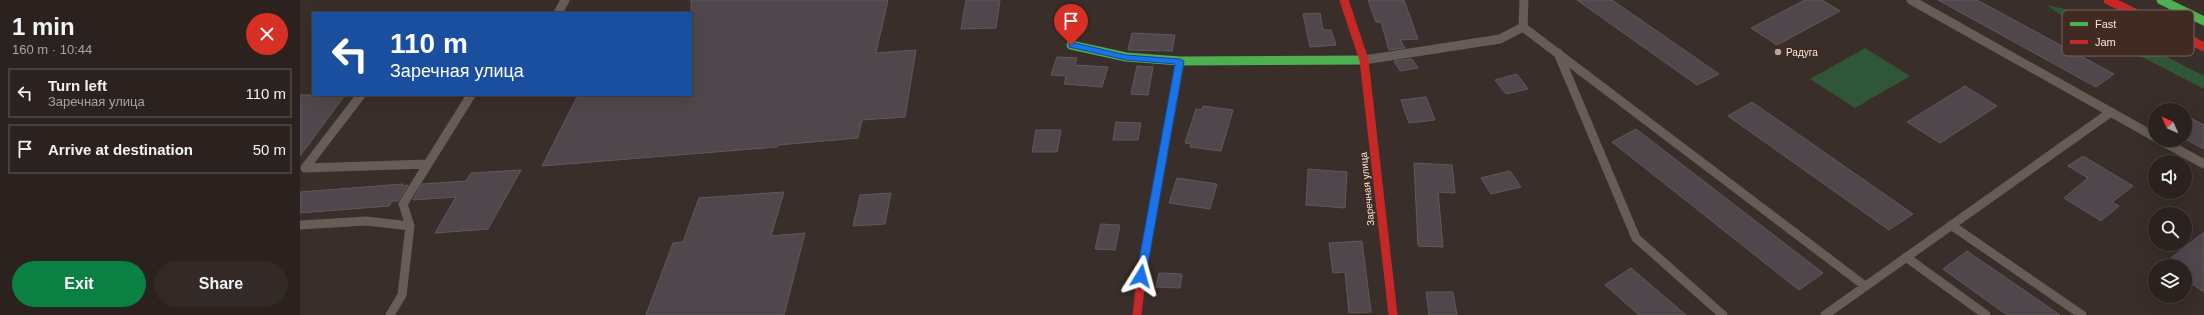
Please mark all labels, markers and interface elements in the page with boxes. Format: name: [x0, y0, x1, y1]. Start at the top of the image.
pin: [1054, 4, 1088, 45]
icon: arrive: [1060, 10, 1082, 32]
legend: [2062, 10, 2194, 56]
text: 1 min: [12, 13, 75, 40]
button: close: [246, 13, 288, 55]
text: Fast: [2095, 18, 2116, 30]
icon: left: [324, 28, 376, 80]
text: 110 m: [390, 28, 468, 59]
text: Jam: [2095, 36, 2116, 48]
text: 160 m · 10:44: [12, 42, 92, 57]
marker: Радуга: [1773, 47, 1783, 57]
place label: Радуга: [1786, 47, 1818, 58]
text: Заречная улица: [390, 61, 524, 81]
text: Turn left: [48, 77, 107, 94]
icon: left: [14, 82, 36, 104]
text: 110 m: [245, 85, 286, 102]
text: Заречная улица: [48, 94, 145, 109]
north arrow: [2148, 103, 2192, 147]
map controls: [2148, 103, 2192, 303]
icon: arrive: [14, 138, 36, 160]
text: Arrive at destination: [48, 141, 193, 158]
text: 50 m: [253, 141, 286, 158]
street label: Заречная улица: [1358, 151, 1376, 227]
button: sound: [2148, 155, 2192, 199]
button: search: [2148, 207, 2192, 251]
position arrow: [1120, 255, 1162, 297]
button: layers: [2148, 259, 2192, 303]
button: Exit: [12, 261, 146, 307]
button: Share: [154, 261, 288, 307]

